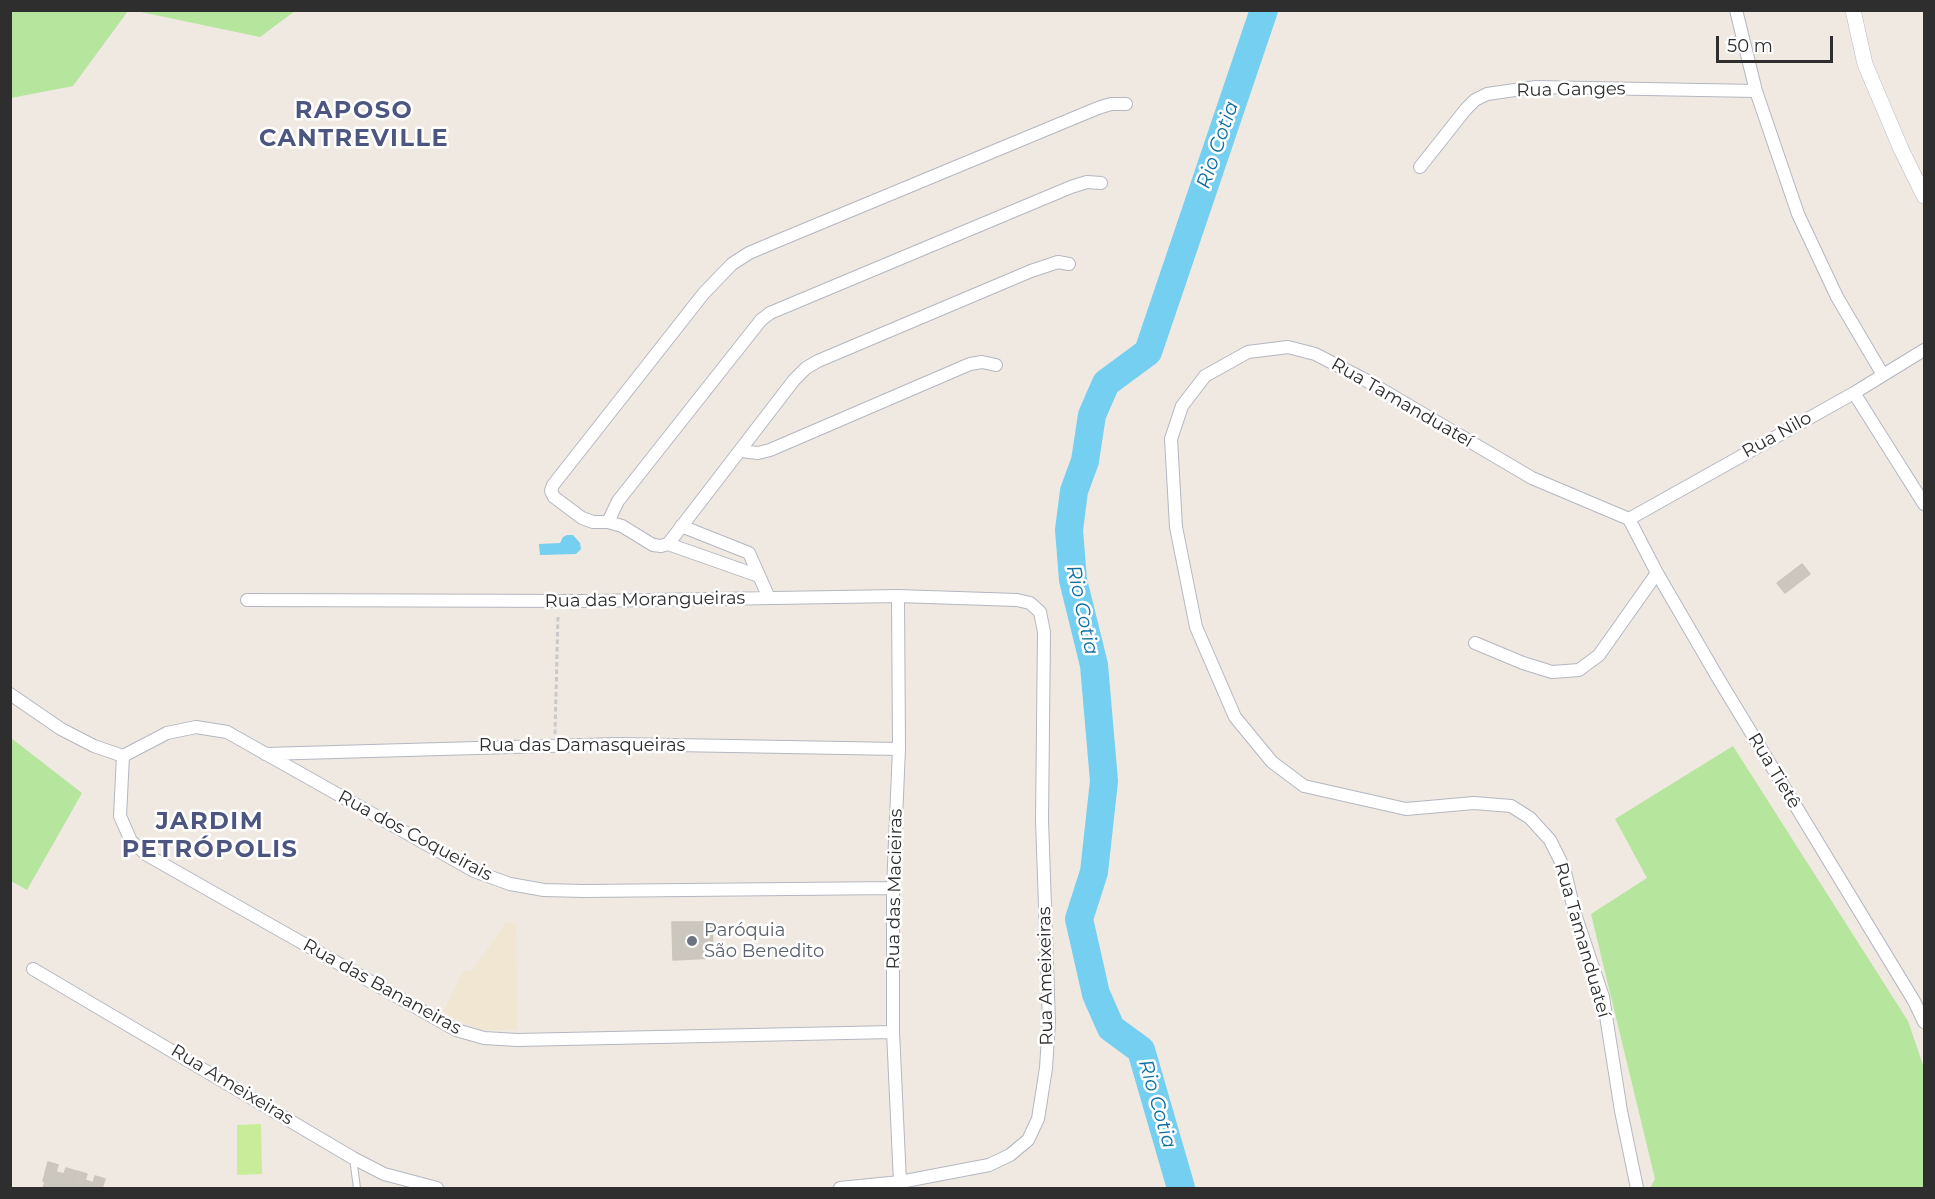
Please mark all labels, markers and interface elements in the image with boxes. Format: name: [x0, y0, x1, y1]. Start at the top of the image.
scale bar: [1719, 24, 1836, 62]
text: 50 m: [1727, 35, 1773, 57]
street label: Rua Ganges: [1516, 78, 1626, 102]
district label: RAPOSO CANTREVILLE: [259, 97, 449, 153]
water label: Rio Cotia: [1192, 98, 1244, 192]
street label: Rua Tamanduateí: [1327, 354, 1477, 452]
street label: Rua Nilo: [1739, 407, 1815, 463]
water label: Rio Cotia: [1061, 563, 1103, 657]
street label: Rua das Morangueiras: [545, 587, 745, 613]
street label: Rua Tietê: [1743, 729, 1805, 813]
street label: Rua das Damasqueiras: [479, 735, 685, 757]
street label: Rua dos Coqueirais: [334, 786, 496, 886]
district label: JARDIM PETRÓPOLIS: [122, 808, 298, 864]
street label: Rua das Macieiras: [883, 808, 907, 970]
street label: Rua Tamanduateí: [1550, 860, 1614, 1020]
street label: Rua Ameixeiras: [1034, 906, 1058, 1046]
place label: Paróquia São Benedito: [704, 920, 824, 962]
marker: Paróquia São Benedito: [685, 934, 699, 948]
street label: Rua das Bananeiras: [299, 935, 465, 1039]
street label: Rua Ameixeiras: [167, 1040, 297, 1130]
water label: Rio Cotia: [1133, 1057, 1181, 1151]

